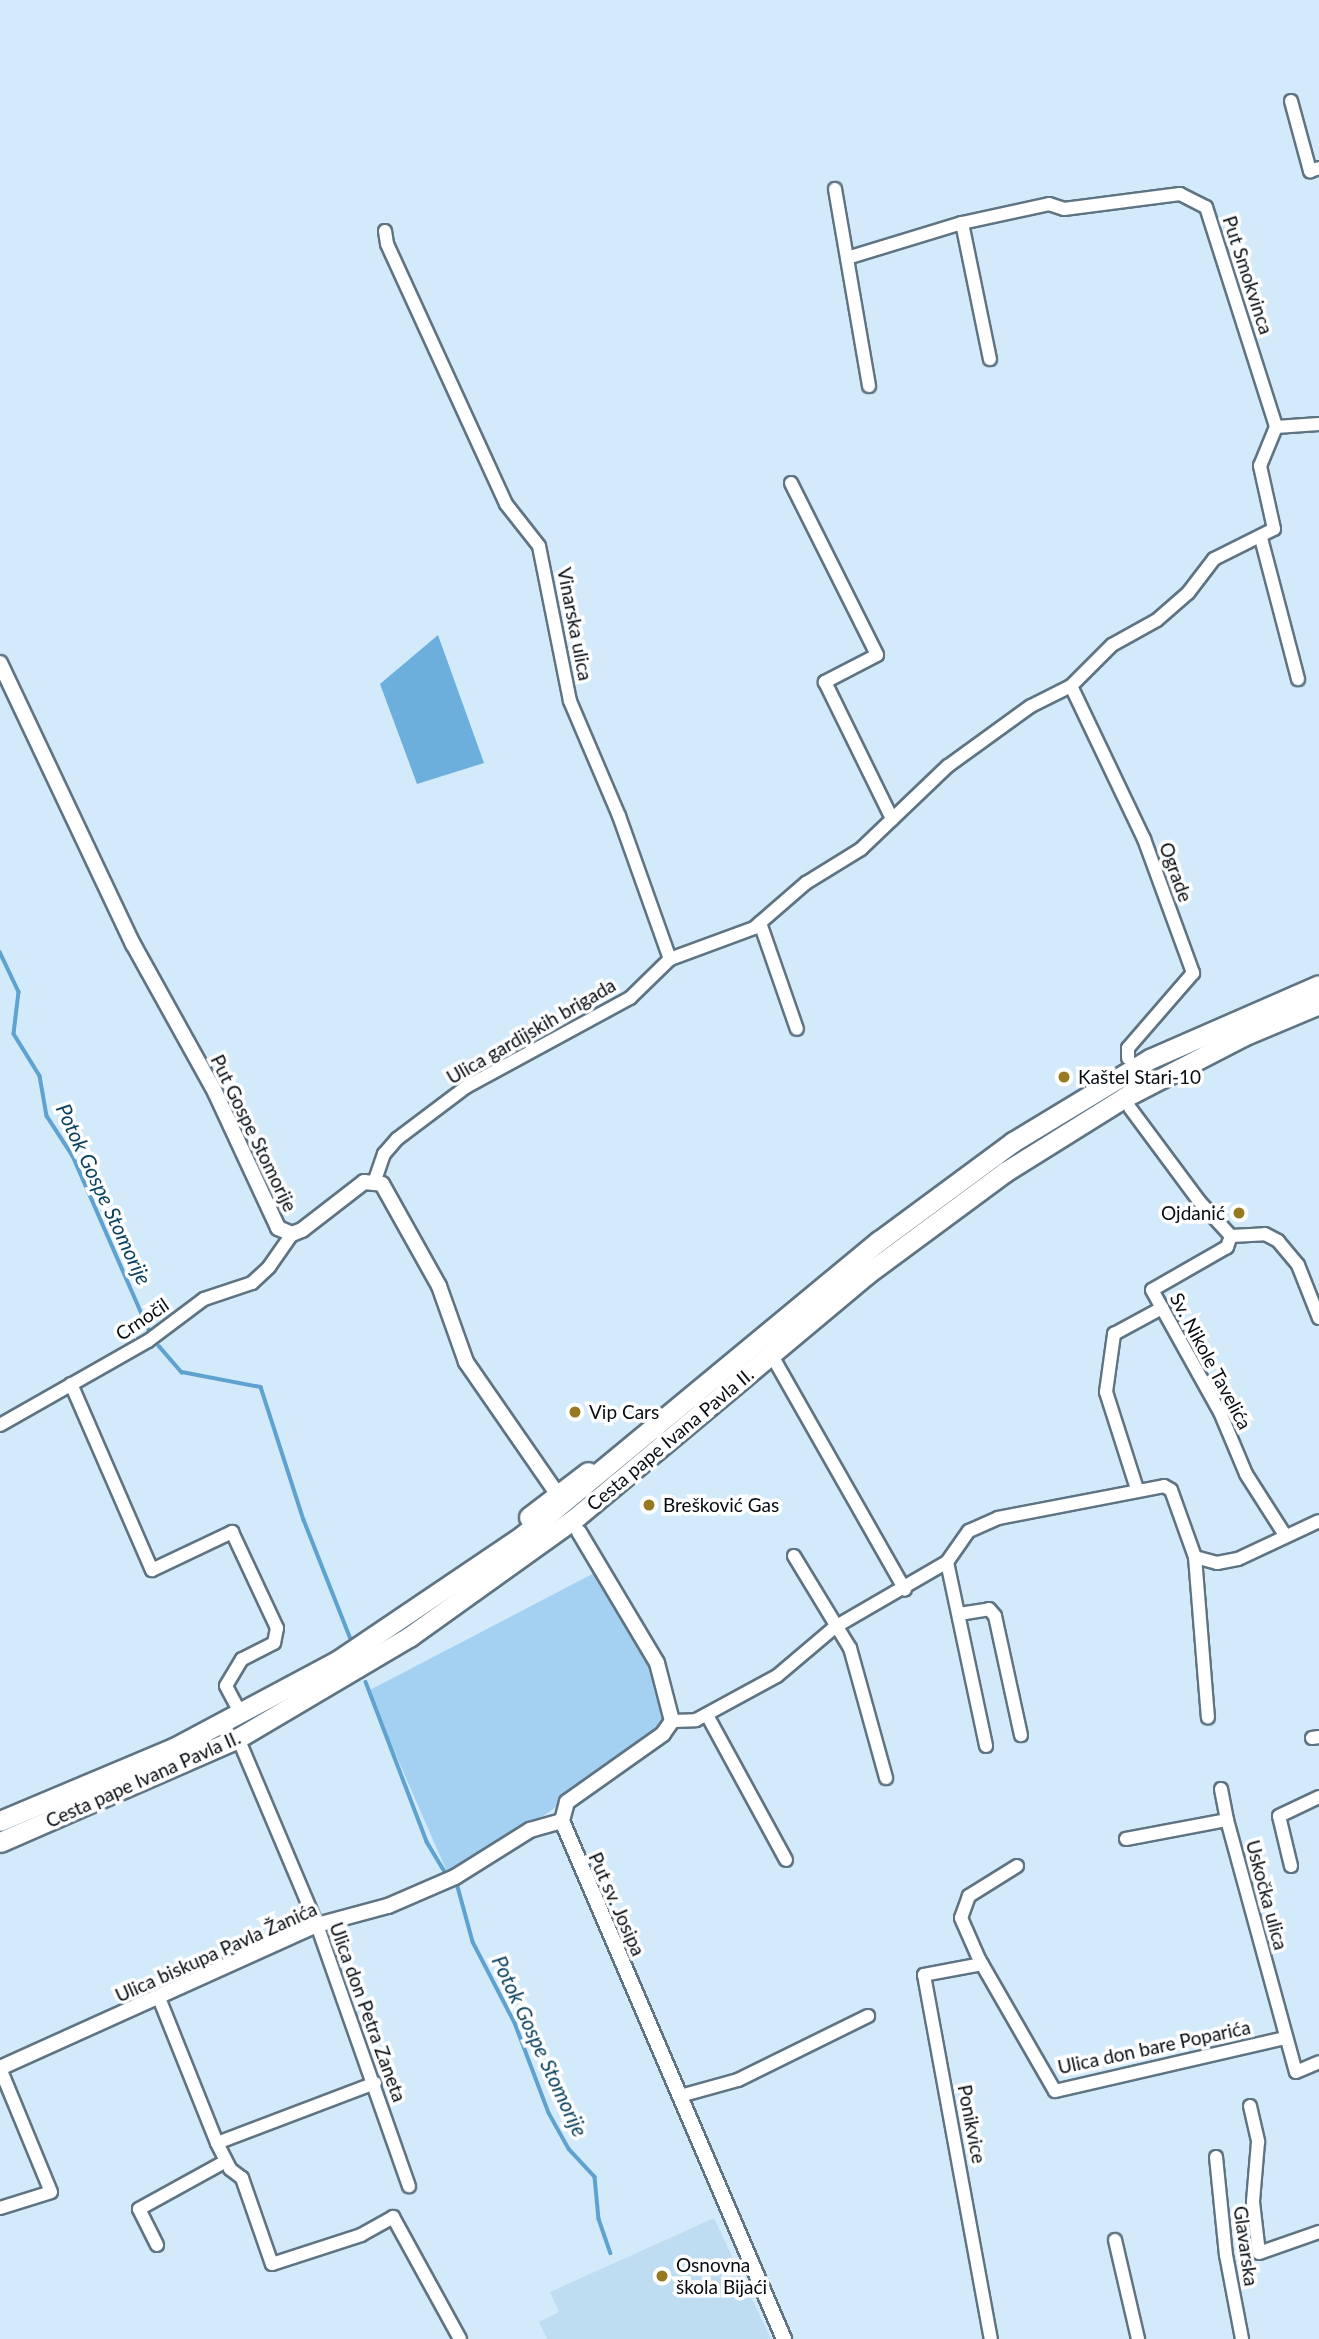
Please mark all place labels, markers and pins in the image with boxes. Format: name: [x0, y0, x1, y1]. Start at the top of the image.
place label: Kaštel Stari-10: [1078, 1066, 1201, 1088]
marker: Kaštel Stari-10: [1056, 1069, 1072, 1085]
place label: Ojdanić: [1161, 1202, 1225, 1224]
marker: Ojdanić: [1231, 1205, 1247, 1221]
place label: Vip Cars: [589, 1401, 659, 1423]
marker: Vip Cars: [567, 1404, 583, 1420]
place label: Brešković Gas: [663, 1494, 779, 1516]
marker: Brešković Gas: [641, 1497, 657, 1513]
place label: Osnovna škola Bijaći: [676, 2254, 767, 2298]
marker: Osnovna škola Bijaći: [654, 2268, 670, 2284]

